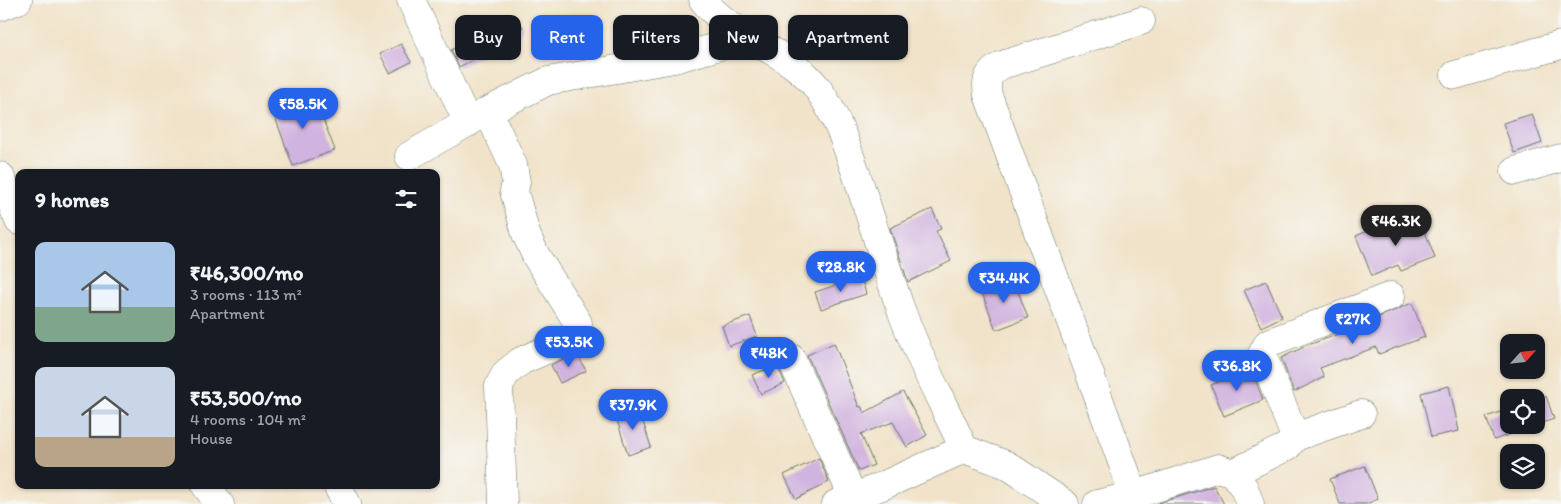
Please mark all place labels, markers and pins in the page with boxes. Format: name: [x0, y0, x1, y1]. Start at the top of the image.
pin: ₹58.5K: [262, 88, 344, 130]
pin: ₹46.3K: [1355, 204, 1437, 247]
pin: ₹28.8K: [800, 250, 882, 293]
pin: ₹34.4K: [963, 262, 1045, 304]
pin: ₹27K: [1323, 302, 1383, 345]
pin: ₹53.5K: [528, 326, 610, 368]
pin: ₹48K: [739, 336, 799, 379]
pin: ₹36.8K: [1196, 350, 1278, 392]
pin: ₹37.9K: [592, 388, 674, 431]

